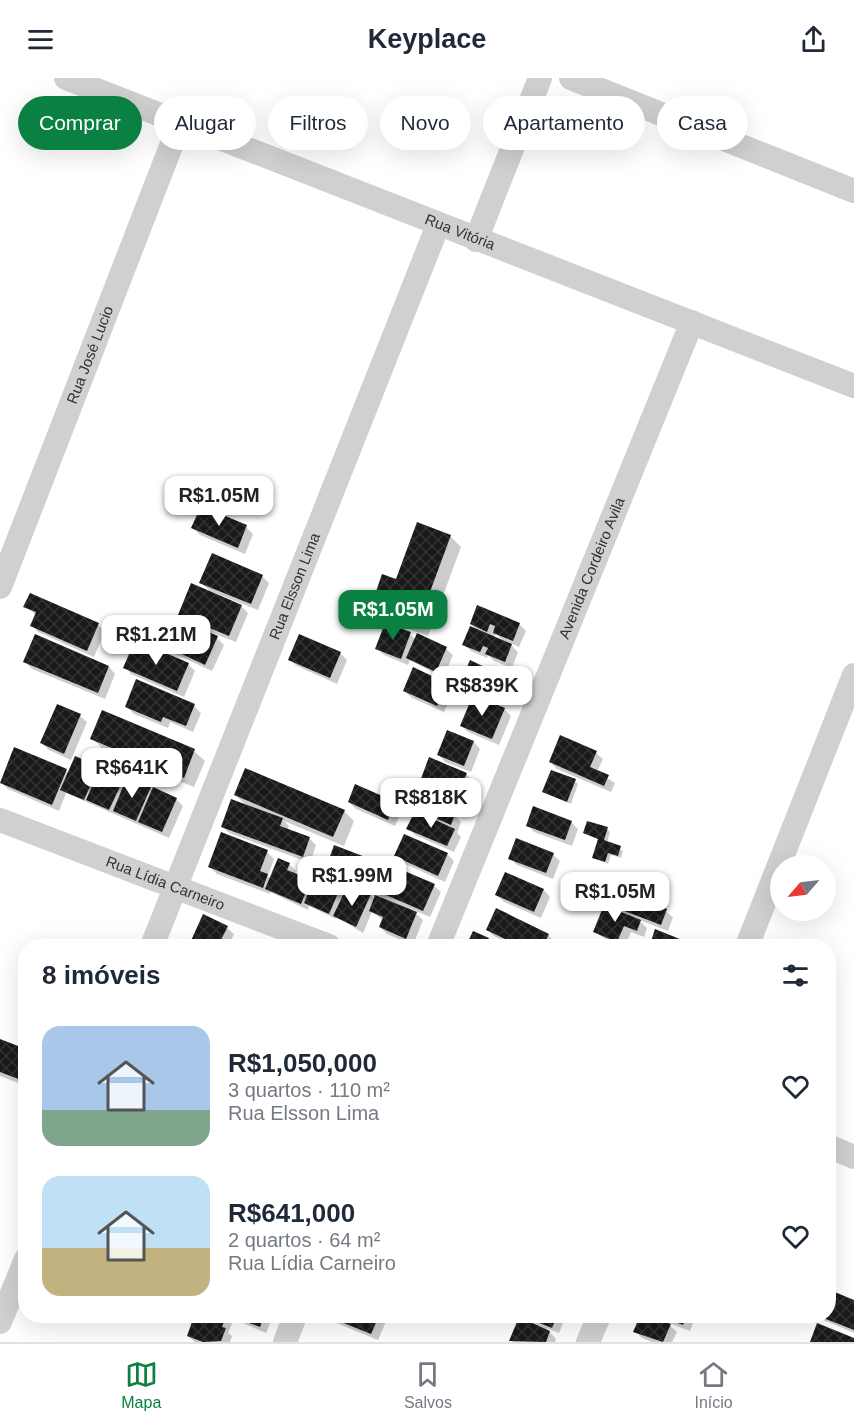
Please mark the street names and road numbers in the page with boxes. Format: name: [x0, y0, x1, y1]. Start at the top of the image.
street label: Rua Vitória: [423, 210, 498, 253]
street label: Rua José Lucio: [63, 303, 116, 406]
street label: Avenida Cordeiro Avila: [555, 494, 628, 641]
street label: Rua Elsson Lima: [265, 530, 323, 642]
street label: Rua Lídia Carneiro: [104, 852, 227, 913]

